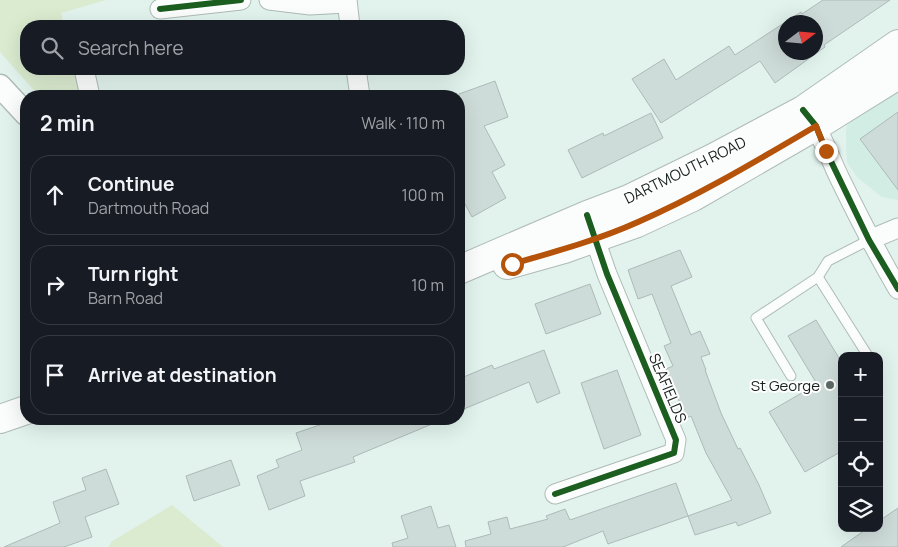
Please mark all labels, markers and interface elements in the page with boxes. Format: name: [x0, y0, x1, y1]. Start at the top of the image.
north arrow: [778, 15, 823, 60]
search box: [20, 20, 465, 75]
icon: search: [38, 34, 66, 62]
text: Search here: [78, 35, 184, 61]
text: 2 min: [40, 109, 95, 137]
text: Walk · 110 m: [361, 112, 445, 134]
street label: DARTMOUTH ROAD: [620, 131, 750, 209]
route end: [815, 140, 838, 163]
text: Continue: [88, 171, 174, 197]
icon: ahead: [41, 181, 69, 209]
text: 100 m: [401, 184, 444, 206]
text: Dartmouth Road: [88, 197, 209, 219]
route start: [501, 253, 524, 276]
text: Turn right: [88, 261, 178, 287]
icon: right: [41, 271, 69, 299]
text: 10 m: [411, 274, 444, 296]
text: Barn Road: [88, 287, 163, 309]
street label: SEAFIELDS: [644, 350, 692, 426]
map controls: [838, 352, 883, 532]
button: +: [838, 352, 883, 397]
icon: arrive: [41, 361, 69, 389]
text: Arrive at destination: [88, 362, 277, 388]
place label: St George: [751, 375, 820, 396]
marker: St George: [824, 379, 836, 391]
button: −: [838, 397, 883, 442]
button: locate: [838, 442, 883, 487]
button: layers: [838, 487, 883, 532]

